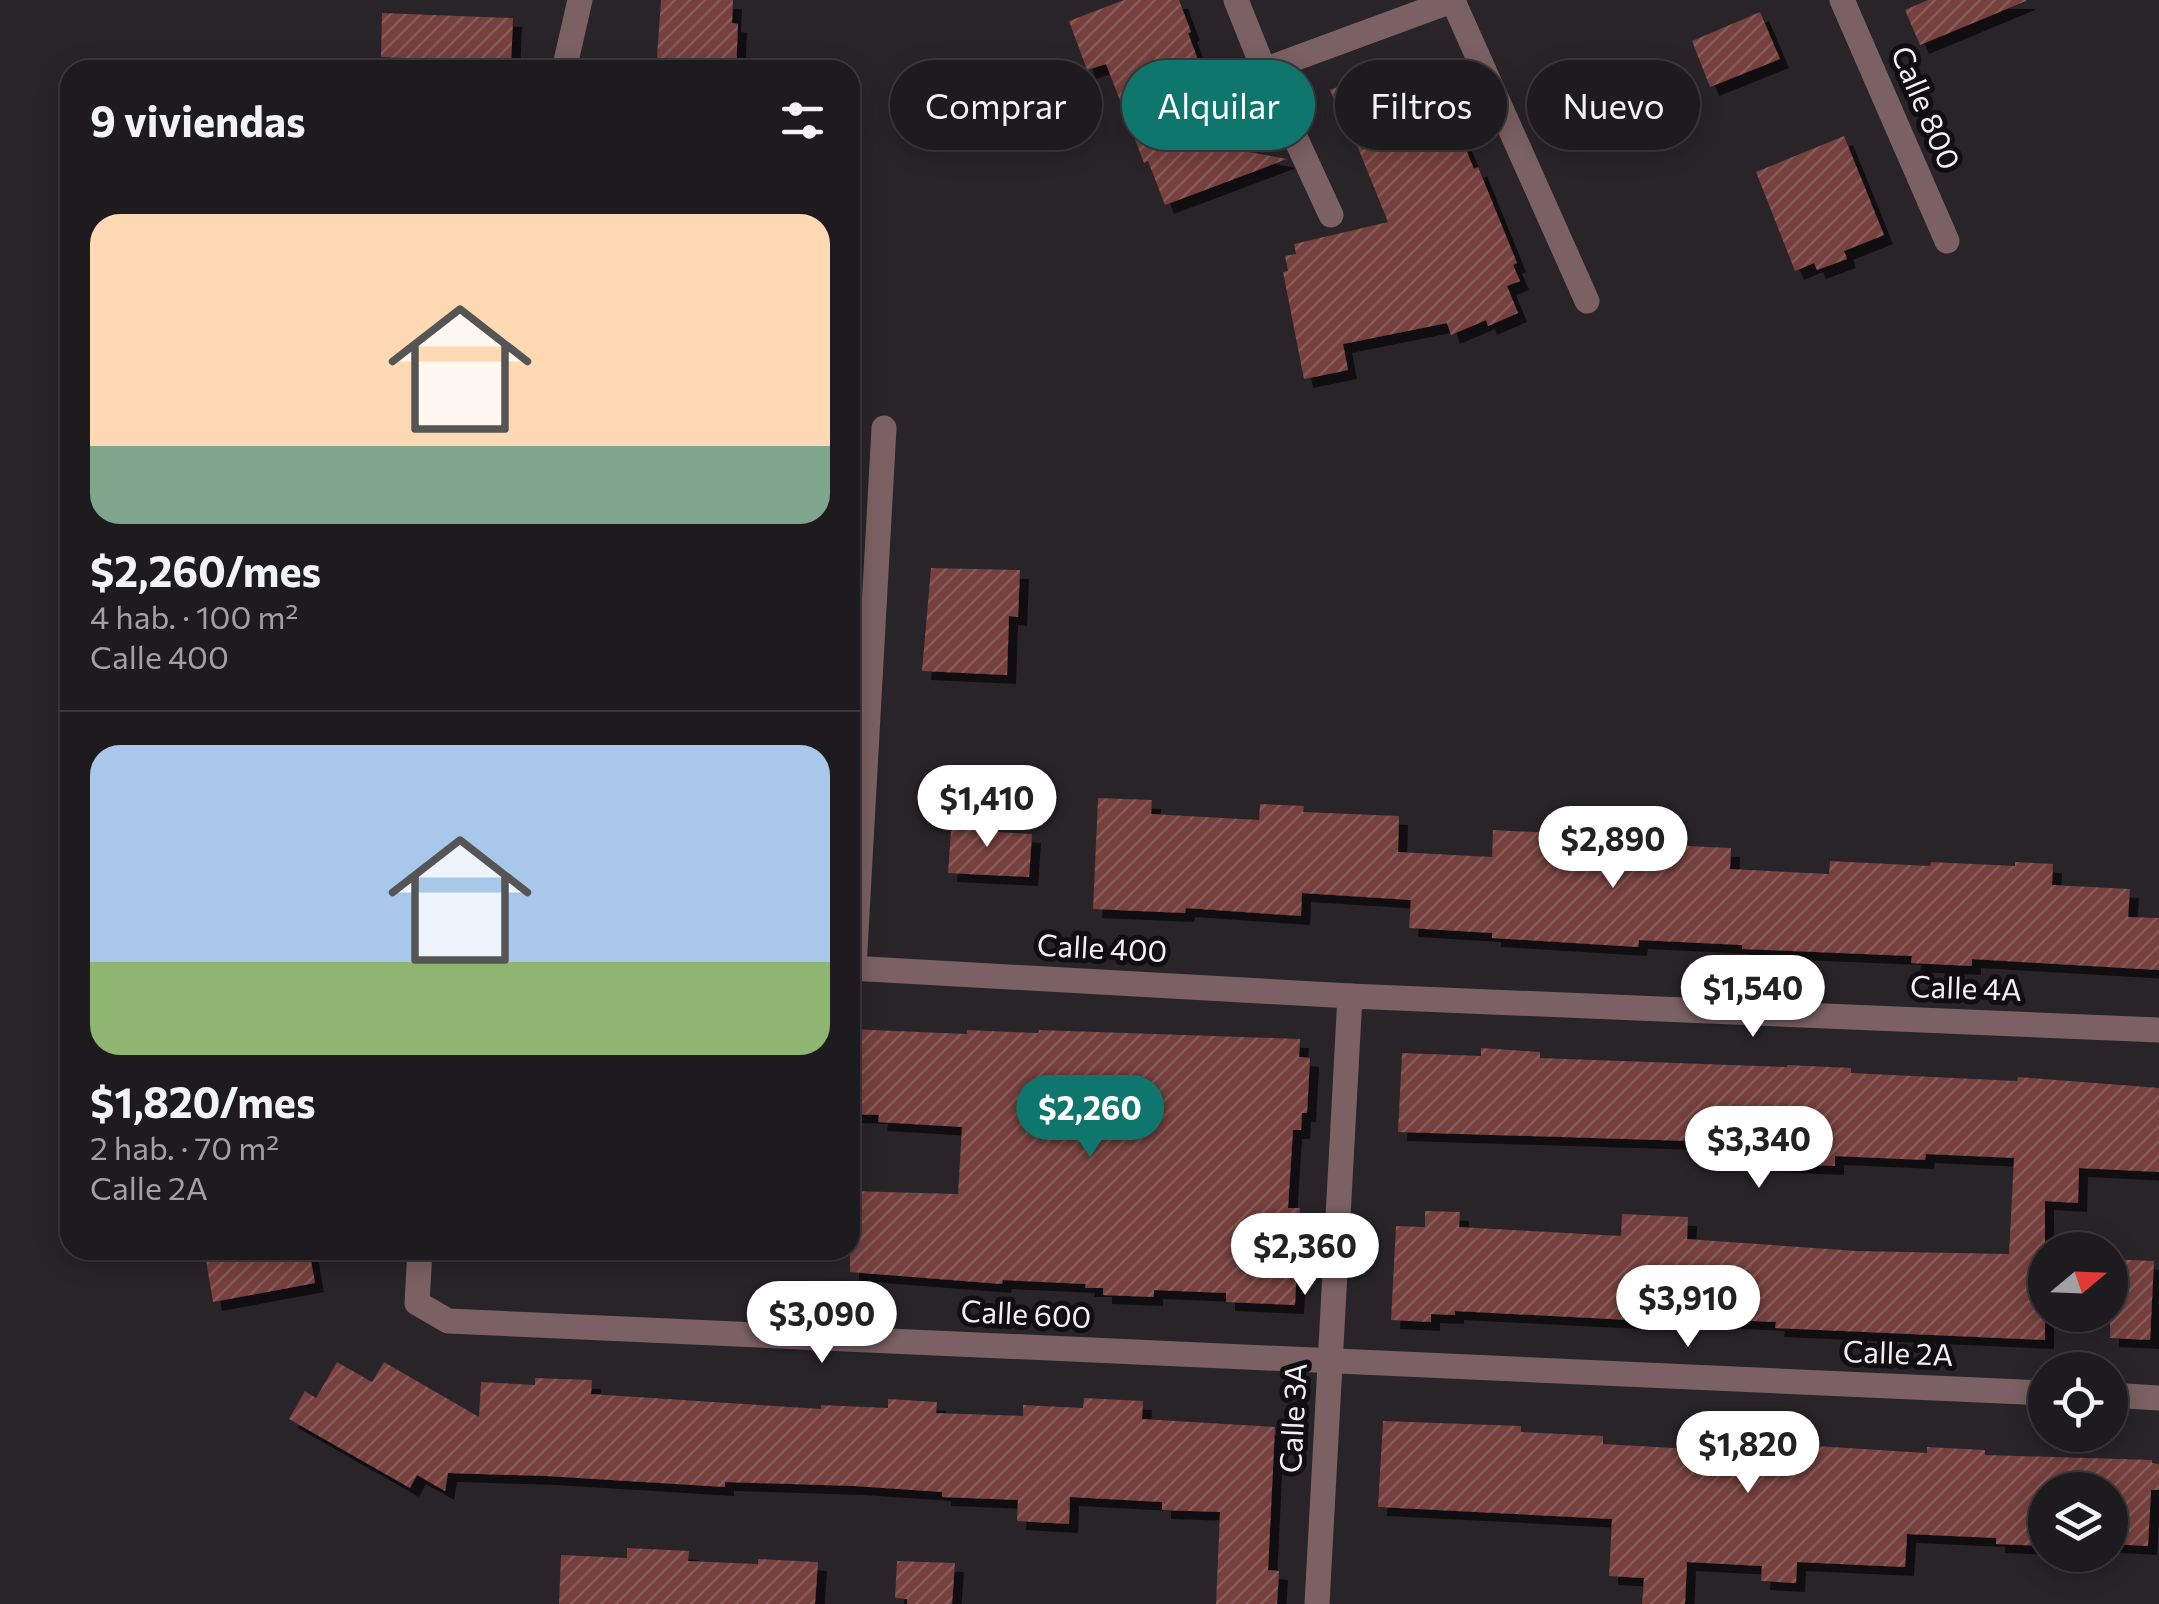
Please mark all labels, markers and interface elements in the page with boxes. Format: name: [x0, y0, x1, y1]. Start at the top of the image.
street label: Calle 800: [1885, 40, 1970, 174]
chip: Comprar: [890, 60, 1102, 150]
chip: Alquilar: [1122, 60, 1315, 150]
chip: Filtros: [1335, 60, 1507, 150]
chip: Nuevo: [1527, 60, 1700, 150]
icon: filters: [775, 93, 830, 148]
text: 9 viviendas: [90, 94, 306, 146]
icon: home: [370, 279, 550, 459]
text: $2,260/mes: [90, 544, 321, 596]
text: 4 hab. · 100 m²: [90, 596, 298, 636]
text: Calle 400: [90, 636, 229, 676]
pin: $1,410: [906, 765, 1068, 850]
text: $1,410: [939, 777, 1035, 817]
pin: $2,890: [1532, 806, 1694, 891]
icon: home: [370, 810, 550, 990]
text: $2,890: [1561, 818, 1665, 858]
street label: Calle 400: [1036, 925, 1168, 968]
pin: $1,540: [1672, 955, 1834, 1040]
street label: Calle 4A: [1910, 966, 2023, 1007]
text: $1,540: [1703, 967, 1803, 1007]
text: $1,820/mes: [90, 1075, 315, 1127]
pin: $2,260: [1009, 1075, 1171, 1160]
text: $2,260: [1038, 1087, 1142, 1127]
pin: $3,340: [1678, 1106, 1840, 1191]
text: $3,340: [1707, 1118, 1811, 1158]
text: 2 hab. · 70 m²: [90, 1127, 279, 1167]
text: Calle 2A: [90, 1167, 208, 1207]
pin: $2,360: [1224, 1213, 1386, 1298]
text: $2,360: [1253, 1225, 1357, 1265]
north arrow: [2028, 1232, 2128, 1332]
map controls: [2028, 1232, 2128, 1572]
pin: $3,910: [1607, 1265, 1769, 1350]
text: $3,910: [1638, 1277, 1738, 1317]
pin: $3,090: [741, 1281, 903, 1366]
street label: Calle 600: [960, 1291, 1092, 1334]
text: $3,090: [769, 1293, 875, 1333]
street label: Calle 2A: [1842, 1331, 1954, 1372]
button: locate: [2028, 1352, 2128, 1452]
street label: Calle 3A: [1270, 1362, 1313, 1474]
pin: $1,820: [1667, 1411, 1829, 1496]
text: $1,820: [1698, 1423, 1798, 1463]
button: layers: [2028, 1472, 2128, 1572]

